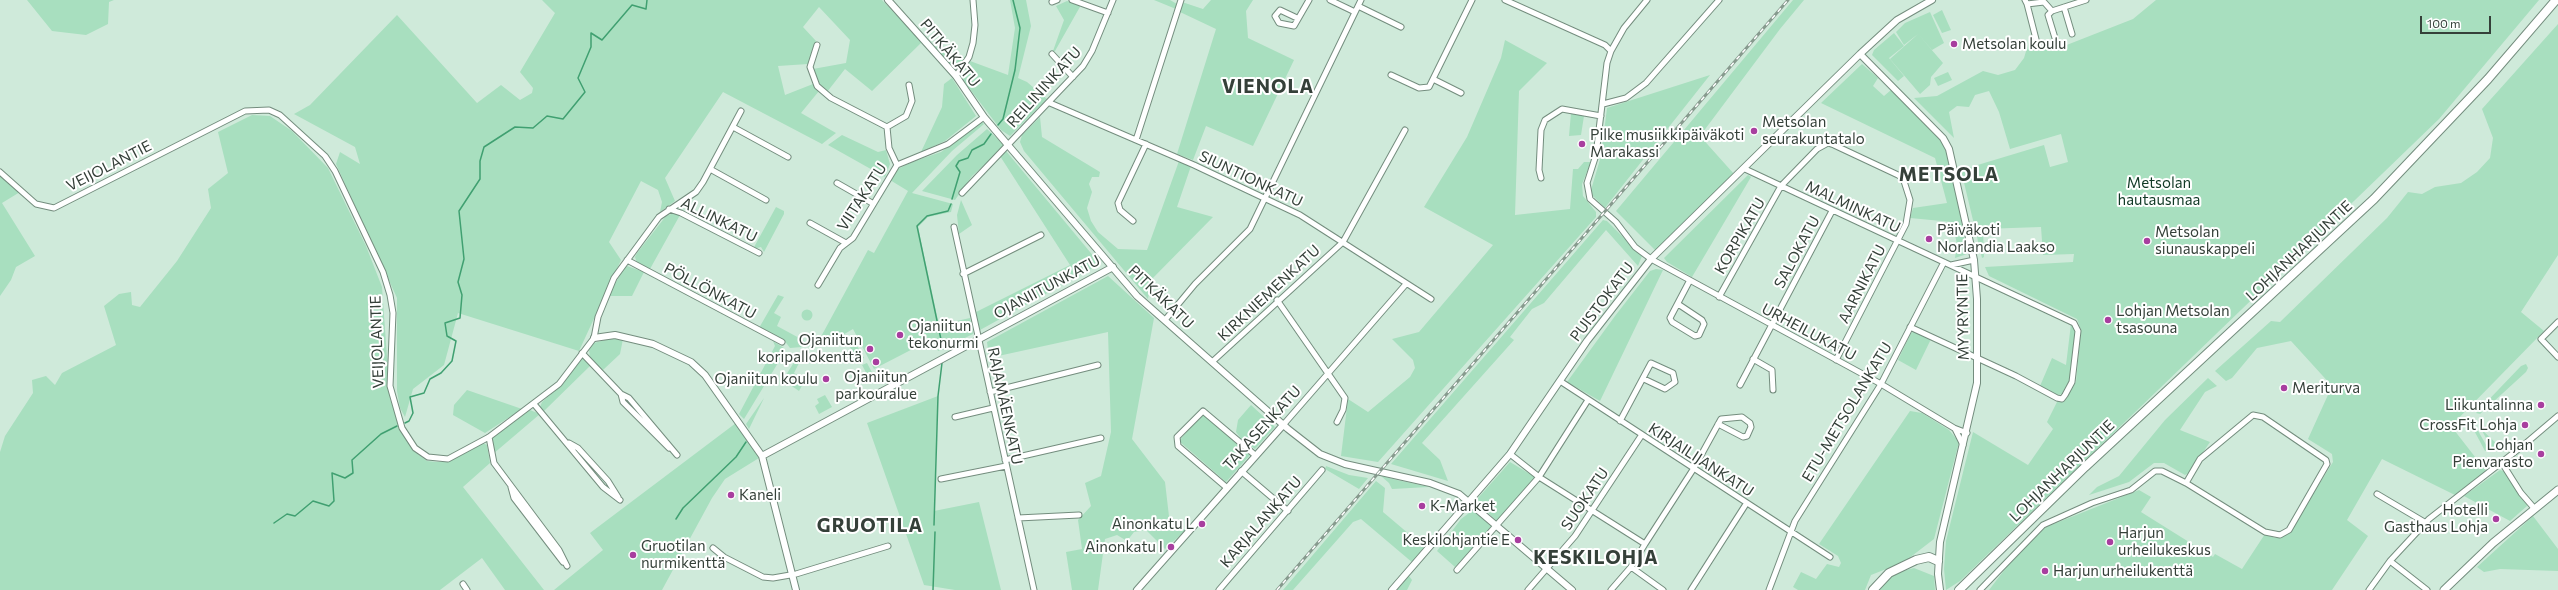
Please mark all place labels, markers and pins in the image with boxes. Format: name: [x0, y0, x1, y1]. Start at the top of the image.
place label: Metsolan koulu: [1962, 35, 2067, 53]
marker: Metsolan koulu: [1949, 39, 1959, 49]
place label: Metsolan seurakuntatalo: [1762, 113, 1865, 148]
place label: Pilke musiikkipäiväkoti Marakassi: [1590, 126, 1744, 161]
marker: Metsolan seurakuntatalo: [1749, 126, 1759, 136]
marker: Pilke musiikkipäiväkoti Marakassi: [1577, 139, 1587, 149]
place label: Päiväkoti Norlandia Laakso: [1937, 221, 2055, 256]
place label: Metsolan siunauskappeli: [2155, 223, 2255, 258]
marker: Päiväkoti Norlandia Laakso: [1924, 234, 1934, 244]
marker: Metsolan siunauskappeli: [2142, 236, 2152, 246]
place label: Lohjan Metsolan tsasouna: [2116, 302, 2230, 337]
marker: Lohjan Metsolan tsasouna: [2103, 315, 2113, 325]
place label: Ojaniitun tekonurmi: [908, 317, 979, 352]
marker: Ojaniitun tekonurmi: [895, 330, 905, 340]
place label: Ojaniitun koripallokenttä: [758, 331, 862, 366]
marker: Ojaniitun koripallokenttä: [865, 344, 875, 354]
marker: Ojaniitun parkouralue: [871, 357, 881, 367]
place label: Ojaniitun parkouralue: [835, 368, 917, 403]
place label: Ojaniitun koulu: [714, 370, 818, 388]
marker: Ojaniitun koulu: [821, 374, 831, 384]
place label: Meriturva: [2292, 379, 2360, 397]
marker: Meriturva: [2279, 383, 2289, 393]
place label: Liikuntalinna: [2445, 396, 2533, 414]
marker: Liikuntalinna: [2536, 400, 2546, 410]
place label: CrossFit Lohja: [2419, 416, 2517, 434]
marker: CrossFit Lohja: [2520, 420, 2530, 430]
place label: Lohjan Pienvarasto: [2453, 436, 2533, 471]
marker: Lohjan Pienvarasto: [2536, 449, 2546, 459]
place label: Kaneli: [739, 486, 781, 504]
marker: Kaneli: [726, 490, 736, 500]
place label: K-Market: [1430, 497, 1495, 515]
marker: K-Market: [1417, 501, 1427, 511]
place label: Hotelli Gasthaus Lohja: [2384, 501, 2488, 536]
marker: Hotelli Gasthaus Lohja: [2491, 514, 2501, 524]
place label: Ainonkatu L: [1112, 515, 1194, 533]
marker: Ainonkatu L: [1197, 519, 1207, 529]
place label: Harjun urheilukeskus: [2118, 524, 2211, 559]
place label: Keskilohjantie E: [1402, 531, 1510, 549]
marker: Keskilohjantie E: [1513, 535, 1523, 545]
place label: Gruotilan nurmikenttä: [641, 537, 725, 572]
marker: Harjun urheilukeskus: [2105, 537, 2115, 547]
place label: Ainonkatu I: [1085, 538, 1163, 556]
marker: Ainonkatu I: [1166, 542, 1176, 552]
marker: Gruotilan nurmikenttä: [628, 550, 638, 560]
place label: Harjun urheilukenttä: [2053, 562, 2193, 580]
marker: Harjun urheilukenttä: [2040, 566, 2050, 576]

